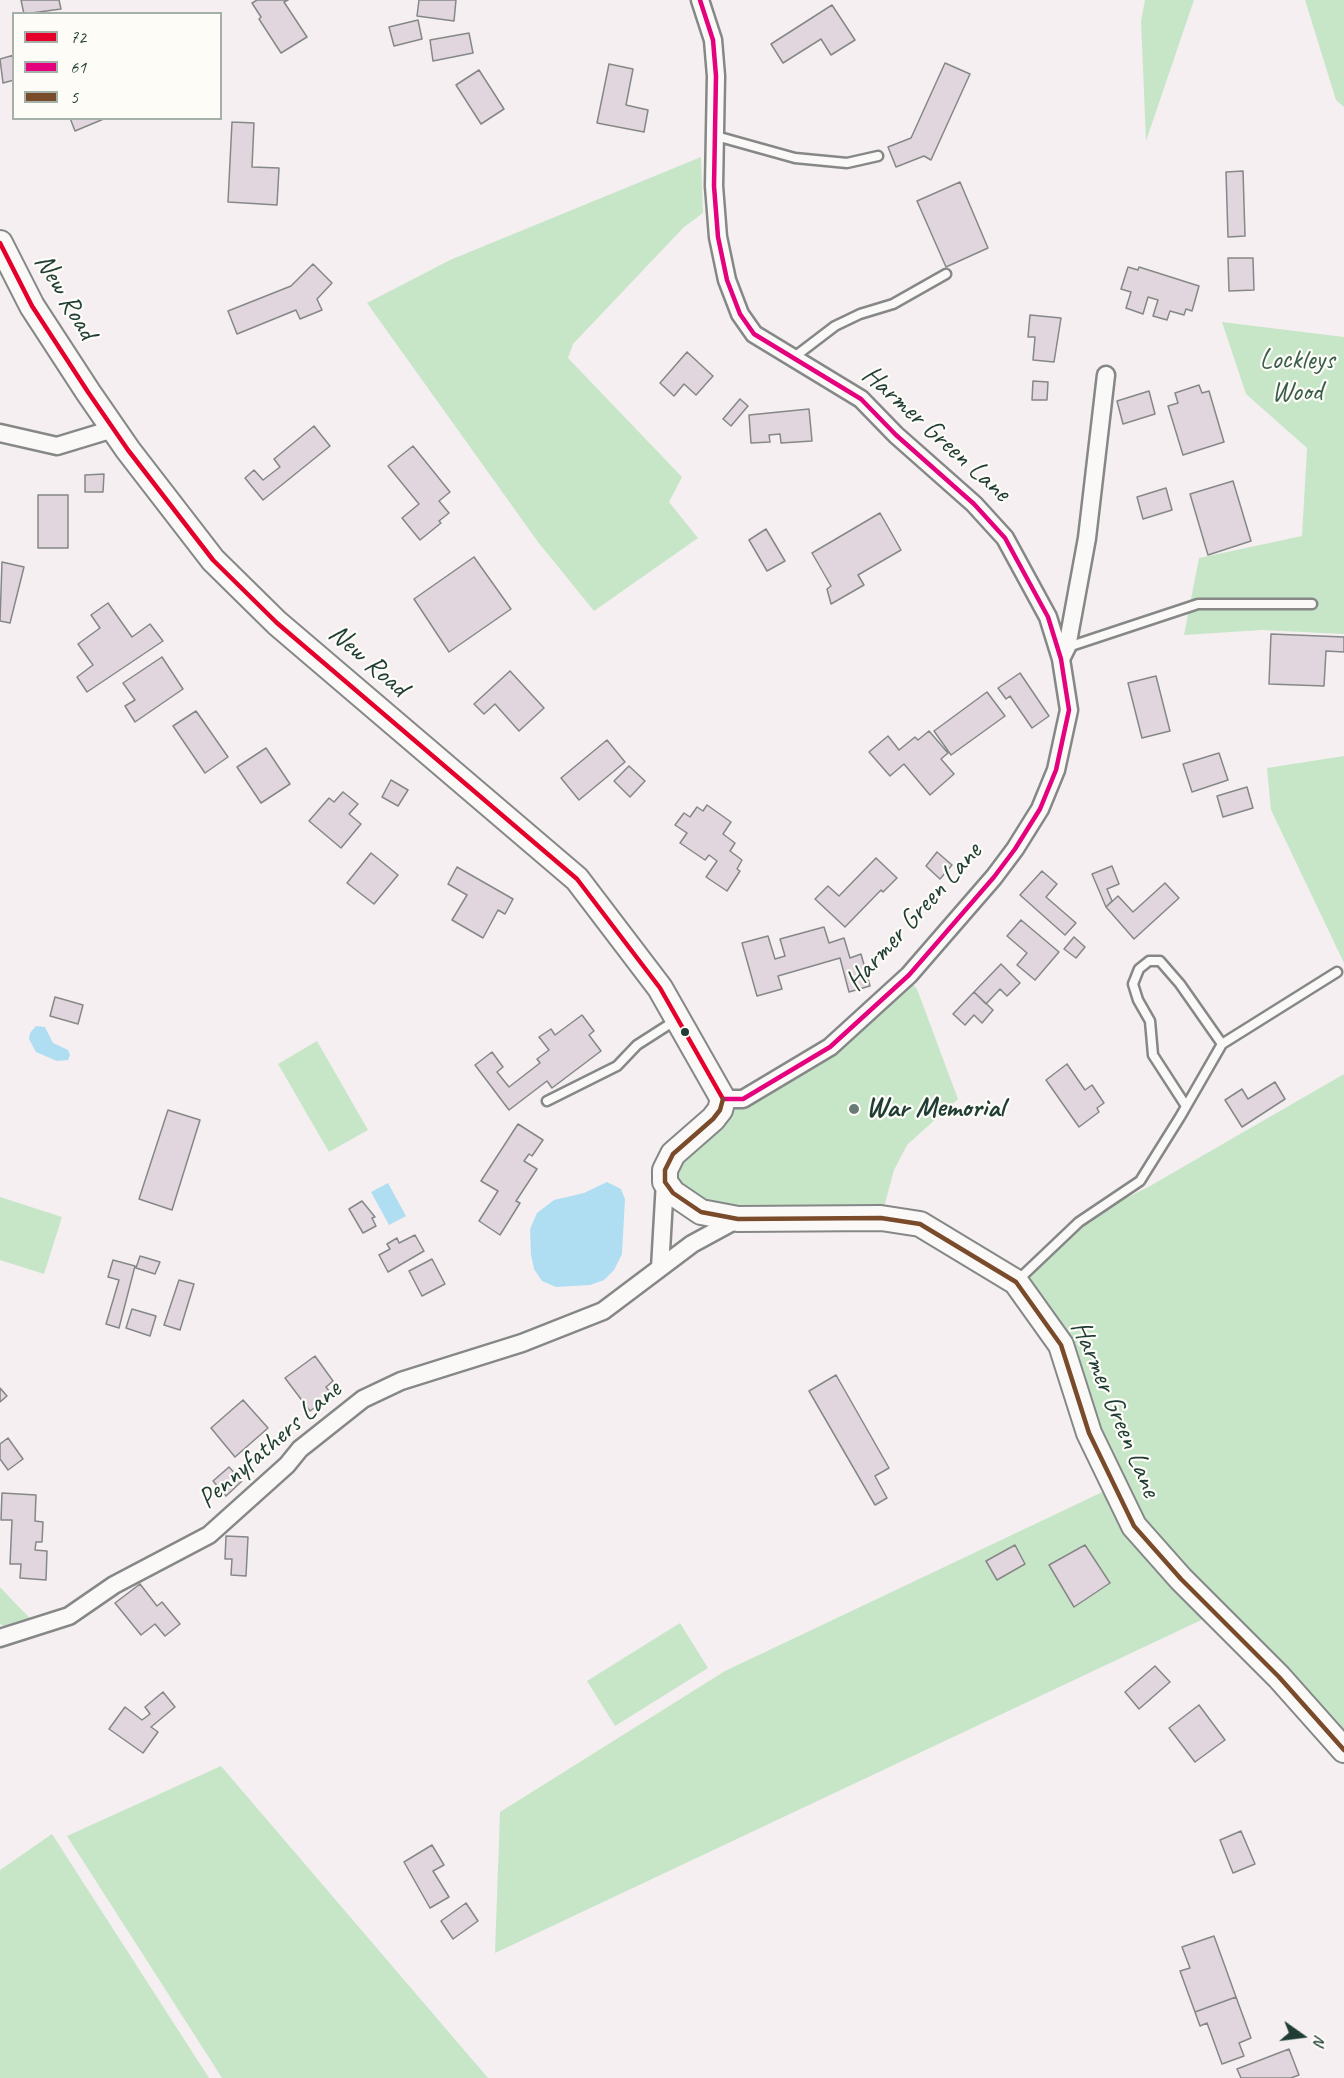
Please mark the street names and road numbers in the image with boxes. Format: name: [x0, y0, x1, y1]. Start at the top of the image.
street label: New Road: [26, 248, 104, 346]
street label: Harmer Green Lane: [855, 359, 1017, 509]
street label: New Road: [321, 617, 415, 705]
street label: Harmer Green Lane: [839, 836, 989, 998]
street label: Harmer Green Lane: [1063, 1316, 1167, 1502]
street label: Pennyfathers Lane: [191, 1374, 349, 1516]

